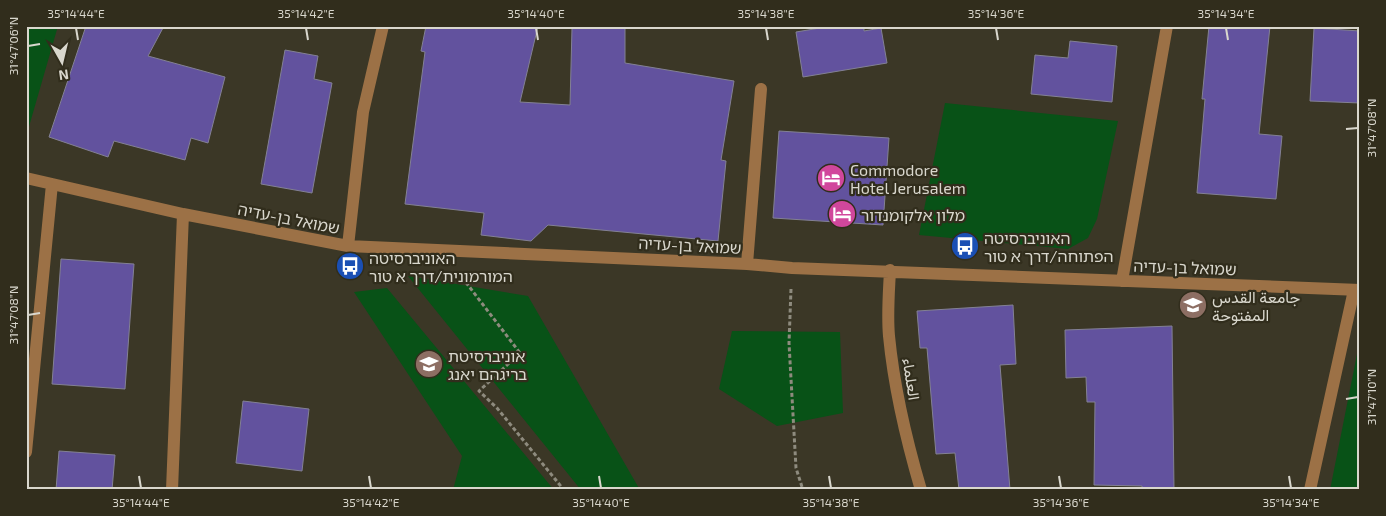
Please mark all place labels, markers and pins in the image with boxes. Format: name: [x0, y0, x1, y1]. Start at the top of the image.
place label: Commodore Hotel Jerusalem: [850, 160, 966, 197]
hotel icon: Commodore Hotel Jerusalem: [816, 163, 846, 193]
hotel icon: מלון אלקומנדור: [827, 199, 857, 229]
place label: מלון אלקומנדור: [861, 205, 965, 224]
place label: האוניברסיטה הפתוחה/דרך א טור: [984, 228, 1114, 265]
bus stop icon: האוניברסיטה הפתוחה/דרך א טור: [950, 231, 980, 261]
place label: האוניברסיטה המורמונית/דרך א טור: [369, 248, 513, 285]
bus stop icon: האוניברסיטה המורמונית/דרך א טור: [335, 251, 365, 281]
place label: جامعة القدس المفتوحة: [1212, 287, 1300, 326]
school or university icon: جامعة القدس المفتوحة: [1178, 290, 1208, 320]
place label: אוניברסיטת בריגהם יאנג: [448, 346, 527, 383]
school or university icon: אוניברסיטת בריגהם יאנג: [414, 349, 444, 379]

